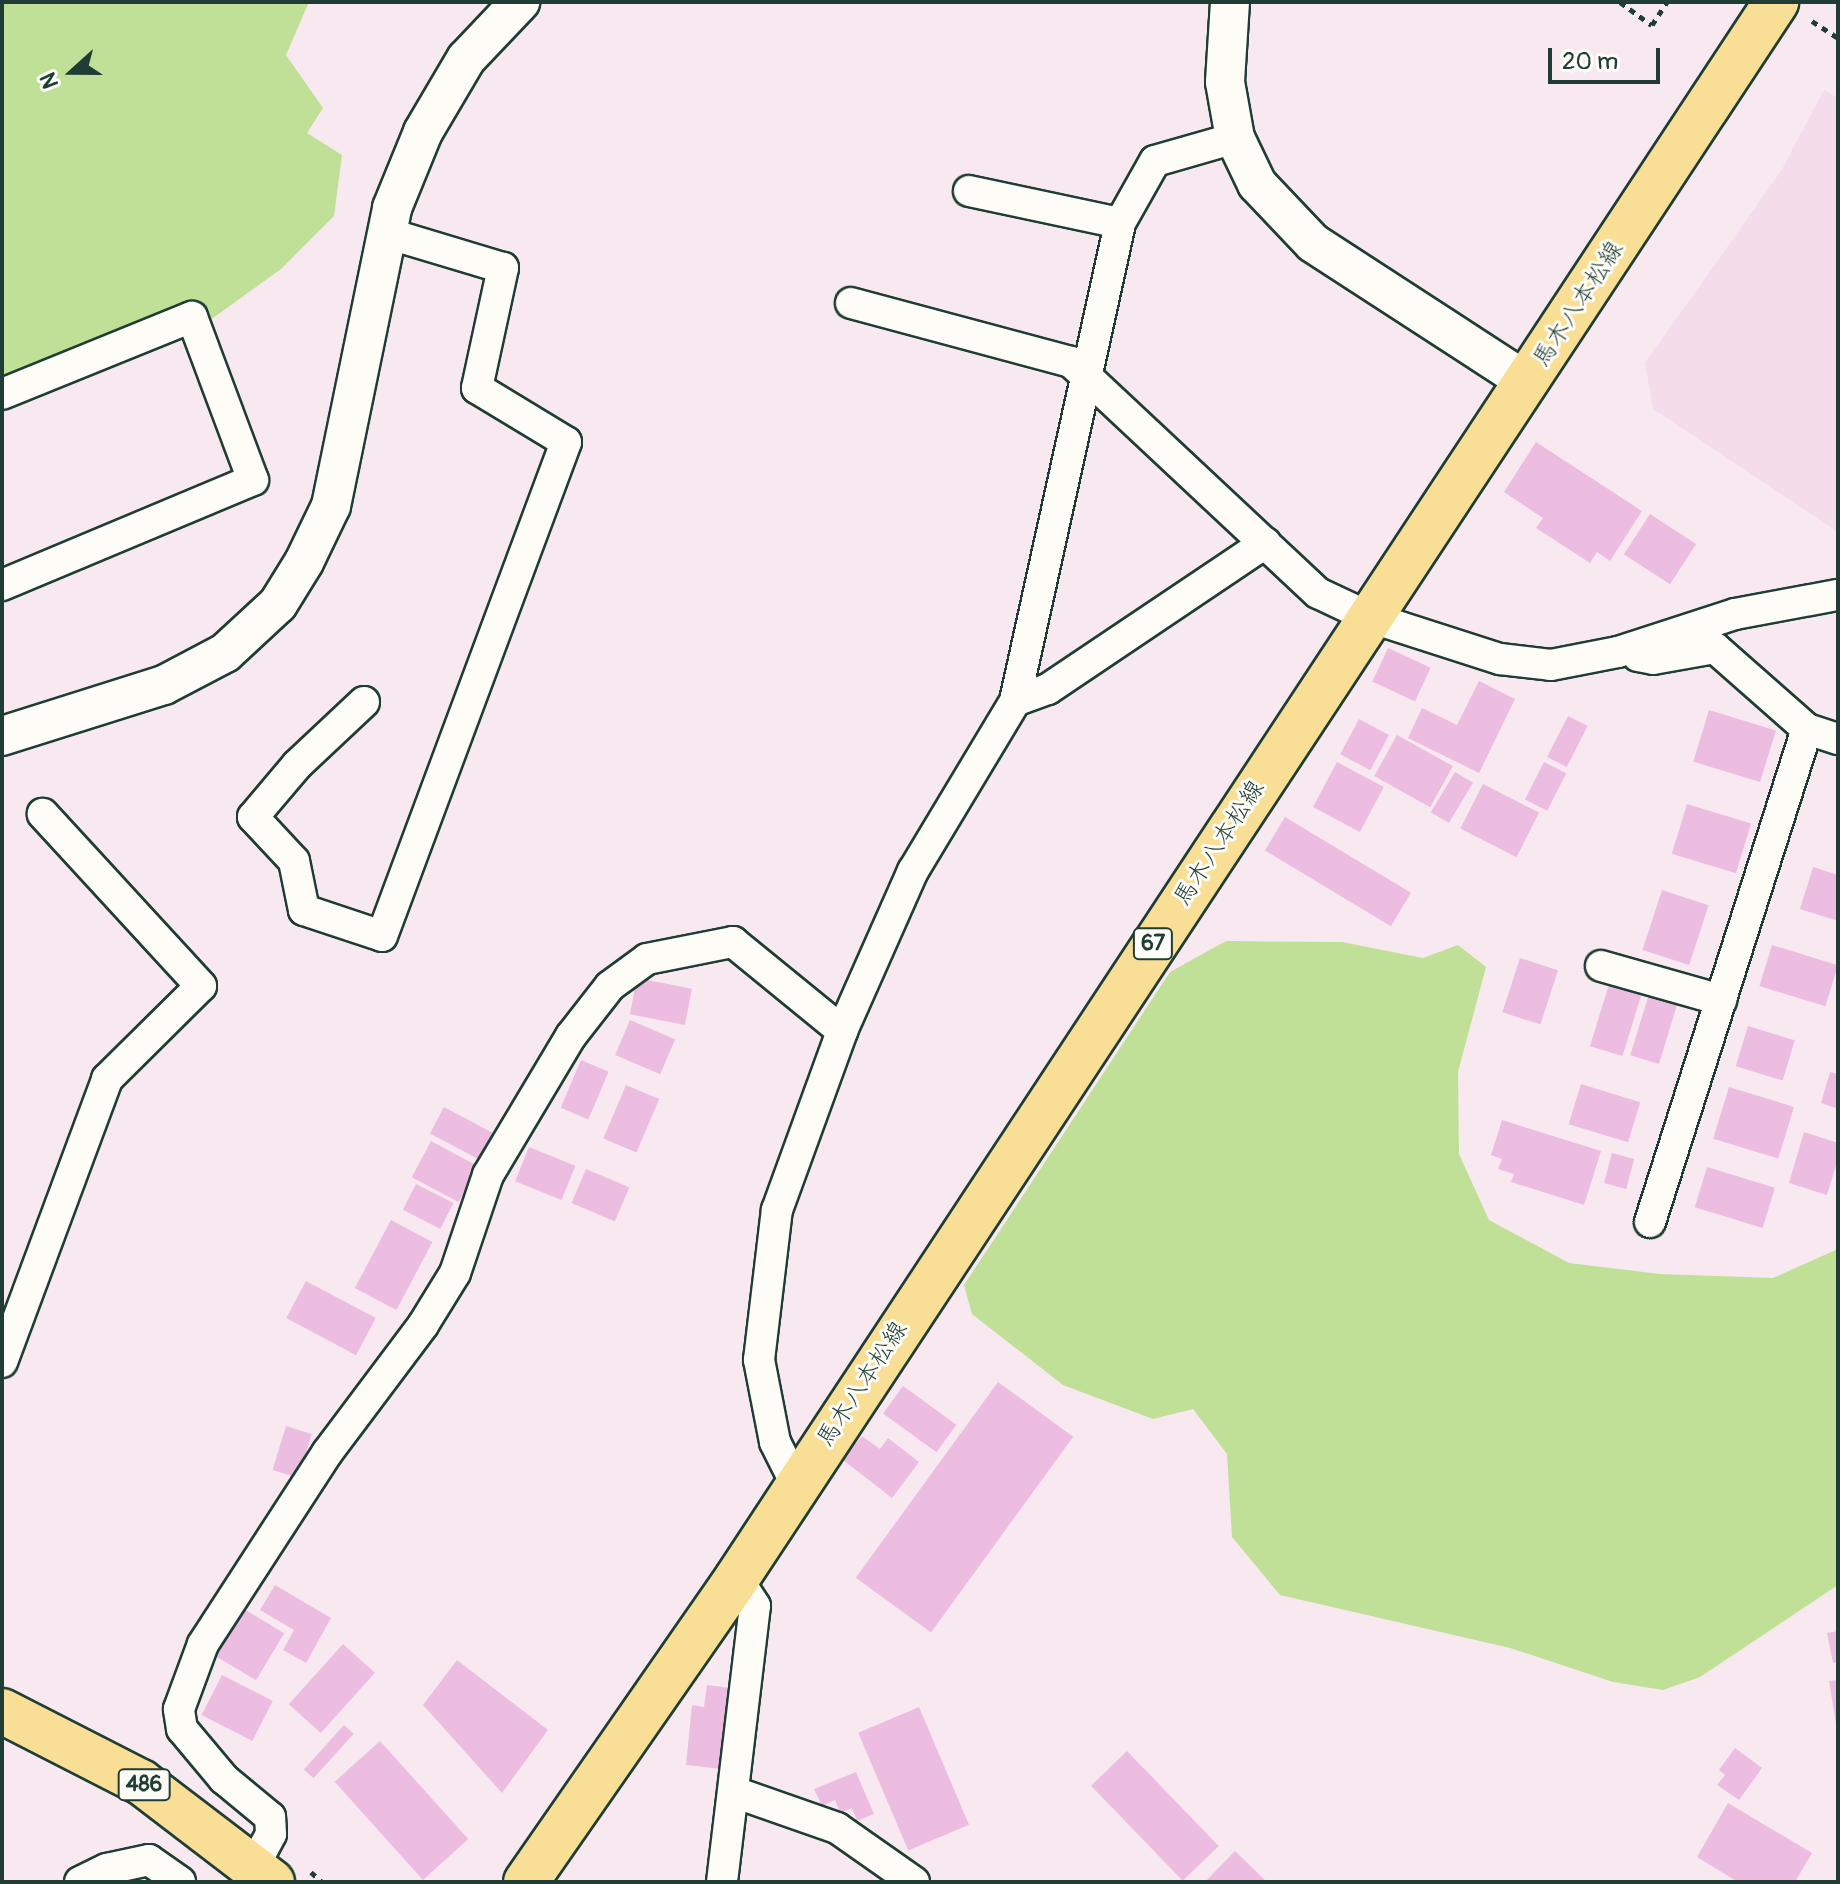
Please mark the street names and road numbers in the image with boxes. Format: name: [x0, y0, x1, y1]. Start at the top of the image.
street label: 馬木八本松線: [1527, 236, 1629, 372]
street label: 馬木八本松線: [1168, 775, 1270, 911]
road number: 67: [1131, 926, 1175, 962]
street label: 馬木八本松線: [811, 1316, 913, 1452]
road number: 486: [116, 1767, 172, 1803]

